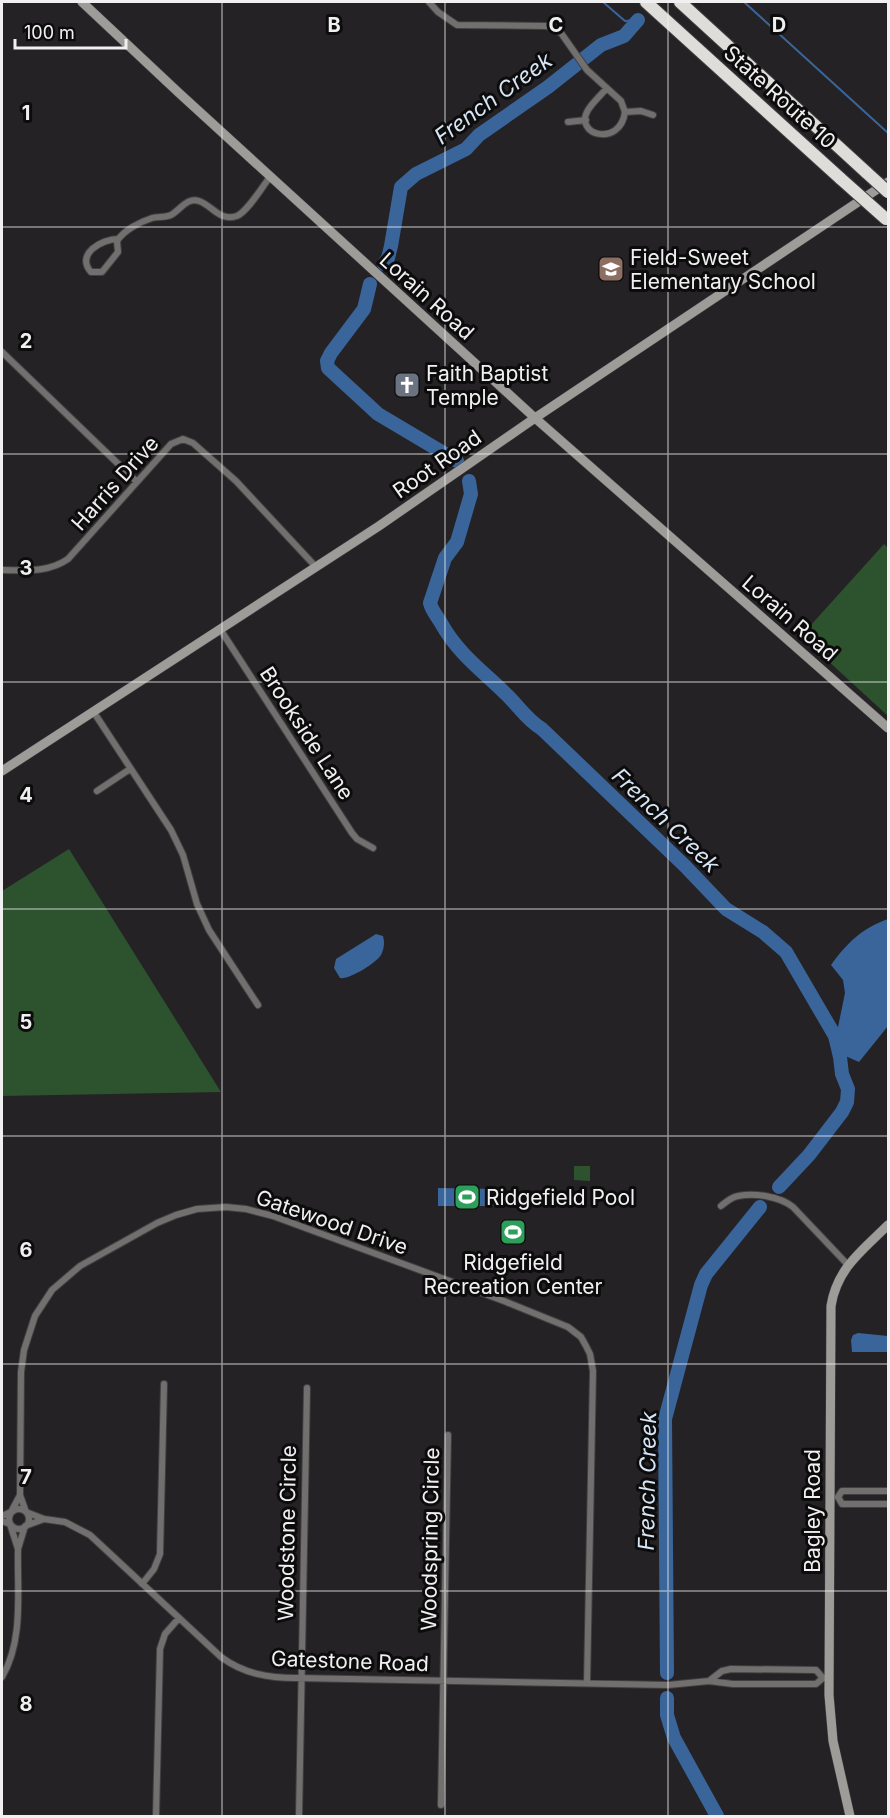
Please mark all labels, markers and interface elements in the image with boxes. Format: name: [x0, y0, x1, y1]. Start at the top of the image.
scale bar: [15, 12, 126, 50]
text: B: [327, 13, 341, 37]
text: C: [549, 13, 563, 37]
text: D: [772, 13, 786, 37]
text: 100 m: [24, 22, 75, 43]
street label: State Route 10: [719, 40, 841, 154]
water label: French Creek: [429, 46, 558, 149]
text: 1: [22, 101, 30, 125]
place label: Field-Sweet Elementary School: [630, 245, 816, 294]
street label: Lorain Road: [375, 247, 479, 345]
school or university icon: Field-Sweet Elementary School: [596, 254, 626, 284]
text: 2: [20, 329, 32, 353]
place label: Faith Baptist Temple: [426, 361, 548, 410]
church icon: Faith Baptist Temple: [392, 370, 422, 400]
street label: Root Road: [388, 425, 486, 503]
street label: Harris Drive: [66, 431, 164, 535]
text: 3: [20, 556, 32, 580]
street label: Lorain Road: [737, 570, 843, 666]
street label: Brookside Lane: [255, 662, 359, 804]
water label: French Creek: [607, 762, 726, 878]
text: 4: [19, 783, 33, 807]
text: 5: [20, 1010, 32, 1034]
sports icon: Ridgefield Pool: [452, 1182, 482, 1212]
street label: Gatewood Drive: [253, 1184, 411, 1260]
place label: Ridgefield Pool: [486, 1185, 635, 1210]
sports icon: Ridgefield Recreation Center: [498, 1217, 528, 1247]
text: 6: [20, 1238, 33, 1262]
place label: Ridgefield Recreation Center: [424, 1250, 603, 1299]
water label: French Creek: [633, 1410, 661, 1551]
street label: Woodstone Circle: [273, 1445, 301, 1621]
street label: Woodspring Circle: [416, 1447, 444, 1631]
street label: Bagley Road: [800, 1449, 825, 1573]
text: 7: [20, 1465, 32, 1489]
street label: Gatestone Road: [271, 1646, 429, 1676]
text: 8: [19, 1692, 33, 1716]

